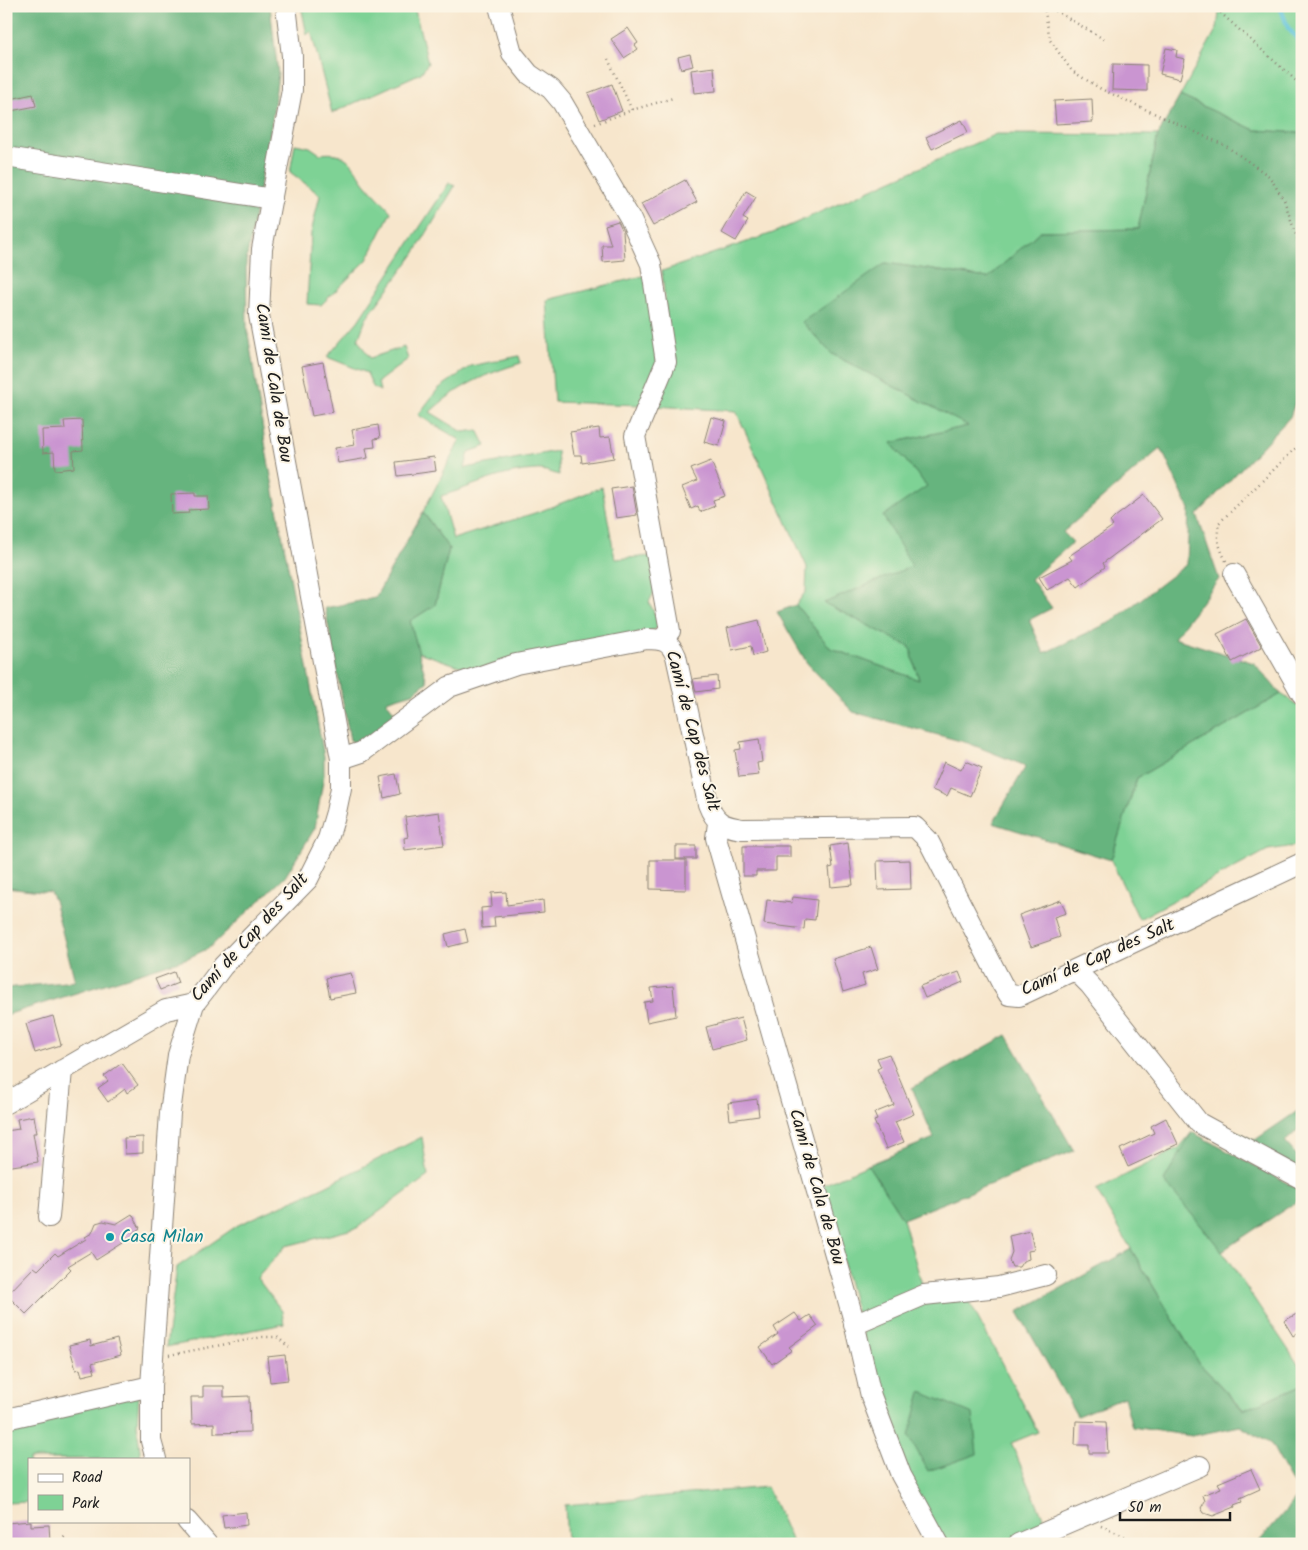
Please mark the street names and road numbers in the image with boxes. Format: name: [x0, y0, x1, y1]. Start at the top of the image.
street label: Camí de Cala de Bou: [246, 301, 300, 465]
street label: Camí de Cap des Salt: [657, 647, 728, 816]
street label: Camí de Cap des Salt: [184, 866, 317, 1009]
street label: Camí de Cap des Salt: [1016, 911, 1181, 1005]
street label: Camí de Cala de Bou: [780, 1106, 852, 1269]

